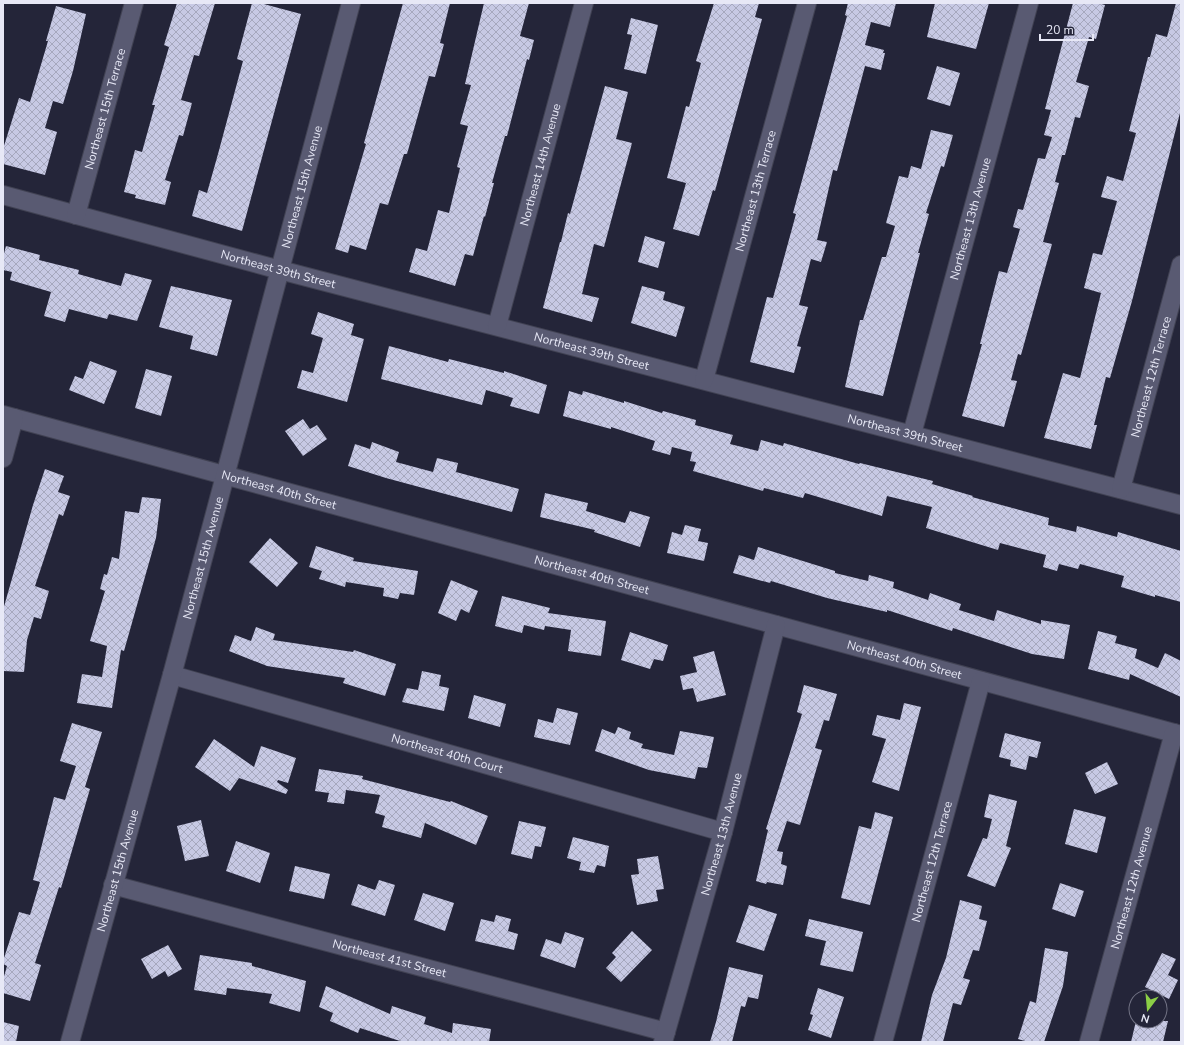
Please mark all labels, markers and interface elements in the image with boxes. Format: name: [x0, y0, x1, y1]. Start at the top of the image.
scale bar: [1040, 16, 1093, 42]
text: 20 m: [1046, 22, 1074, 38]
street label: Northeast 15th Terrace: [81, 47, 129, 171]
street label: Northeast 14th Avenue: [516, 102, 565, 228]
street label: Northeast 15th Avenue: [278, 124, 326, 250]
street label: Northeast 13th Terrace: [731, 129, 780, 253]
street label: Northeast 13th Avenue: [946, 156, 995, 282]
street label: Northeast 39th Street: [219, 246, 338, 292]
street label: Northeast 12th Terrace: [1127, 315, 1175, 439]
street label: Northeast 39th Street: [532, 329, 652, 374]
street label: Northeast 39th Street: [846, 410, 965, 456]
street label: Northeast 40th Street: [220, 467, 339, 513]
street label: Northeast 15th Avenue: [179, 495, 227, 621]
street label: Northeast 40th Street: [532, 552, 652, 598]
street label: Northeast 40th Street: [845, 637, 964, 683]
street label: Northeast 40th Court: [389, 730, 506, 777]
street label: Northeast 13th Avenue: [697, 771, 746, 897]
street label: Northeast 12th Terrace: [908, 799, 956, 924]
street label: Northeast 15th Avenue: [93, 807, 142, 934]
street label: Northeast 12th Avenue: [1107, 825, 1156, 951]
street label: Northeast 41st Street: [331, 936, 449, 981]
north arrow: [1128, 989, 1168, 1029]
text: N: [1139, 1010, 1151, 1026]

